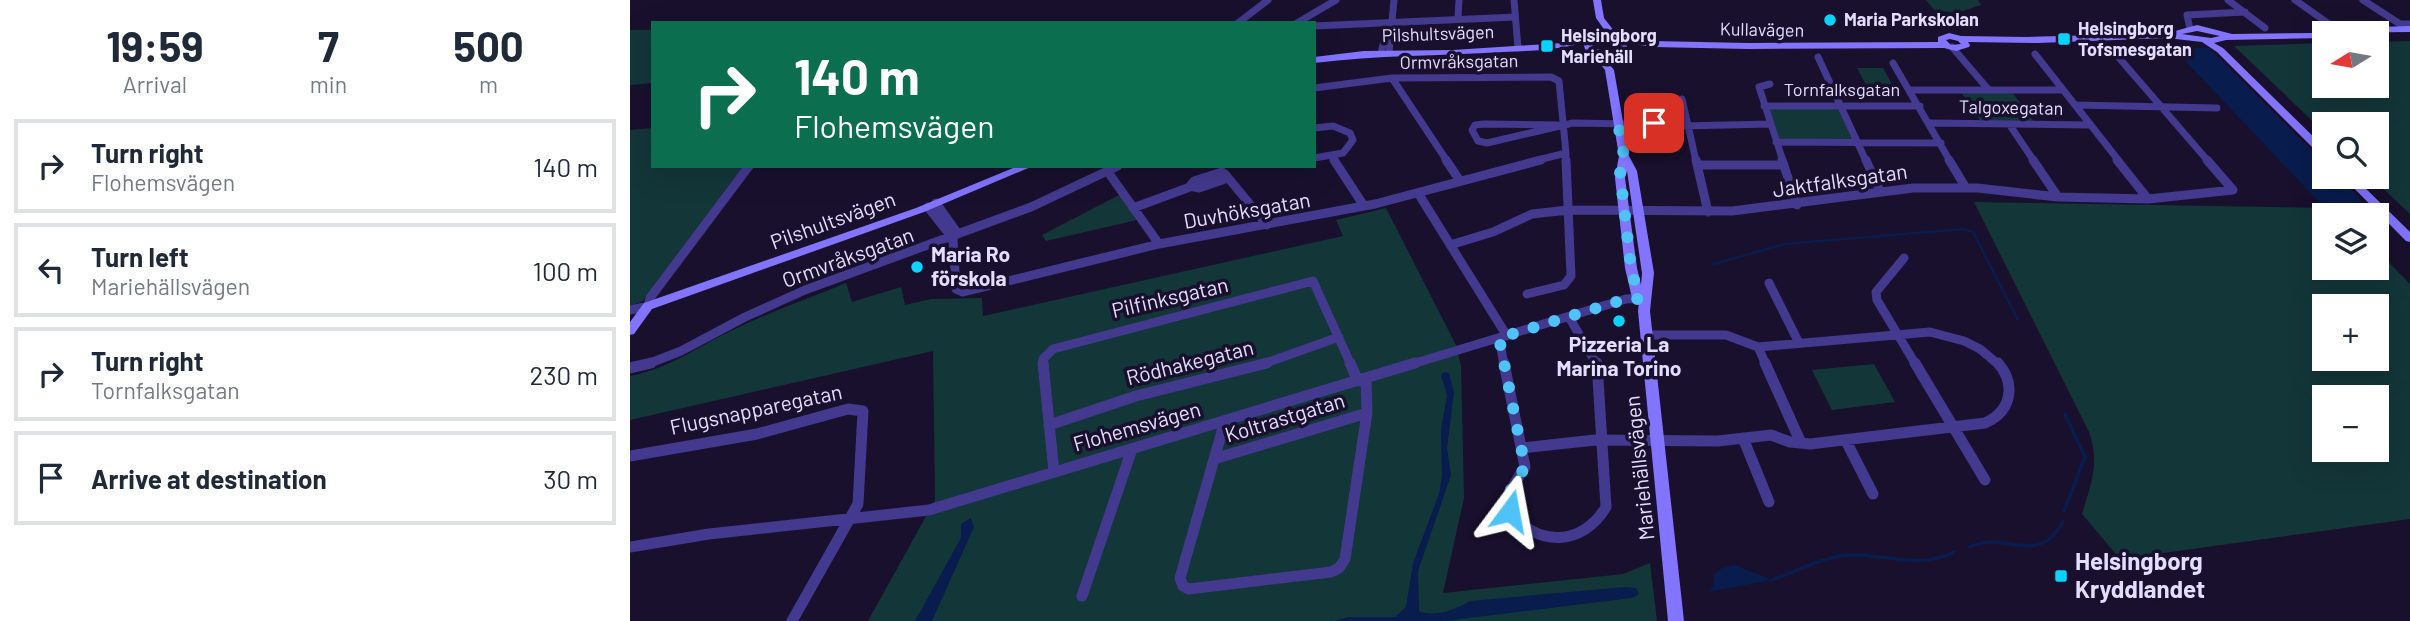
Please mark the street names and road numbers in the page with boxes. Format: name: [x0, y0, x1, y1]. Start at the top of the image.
street label: Kullavägen: [1720, 17, 1804, 41]
street label: Pilshultsvägen: [1381, 20, 1495, 46]
street label: Ormvråksgatan: [1400, 49, 1518, 73]
street label: Tornfalksgatan: [1784, 78, 1900, 100]
street label: Talgoxegatan: [1959, 95, 2063, 119]
street label: Jaktfalksgatan: [1771, 158, 1909, 201]
street label: Pilshultsvägen: [766, 185, 899, 254]
street label: Duvhöksgatan: [1181, 186, 1312, 233]
street label: Ormvråksgatan: [778, 221, 917, 292]
street label: Pilfinksgatan: [1109, 271, 1230, 322]
street label: Rödhakegatan: [1123, 334, 1256, 389]
street label: Flugsnapparegatan: [667, 378, 844, 439]
street label: Koltrastgatan: [1222, 386, 1347, 447]
street label: Flohemsvägen: [1070, 395, 1203, 456]
street label: Mariehällsvägen: [1618, 395, 1659, 542]

